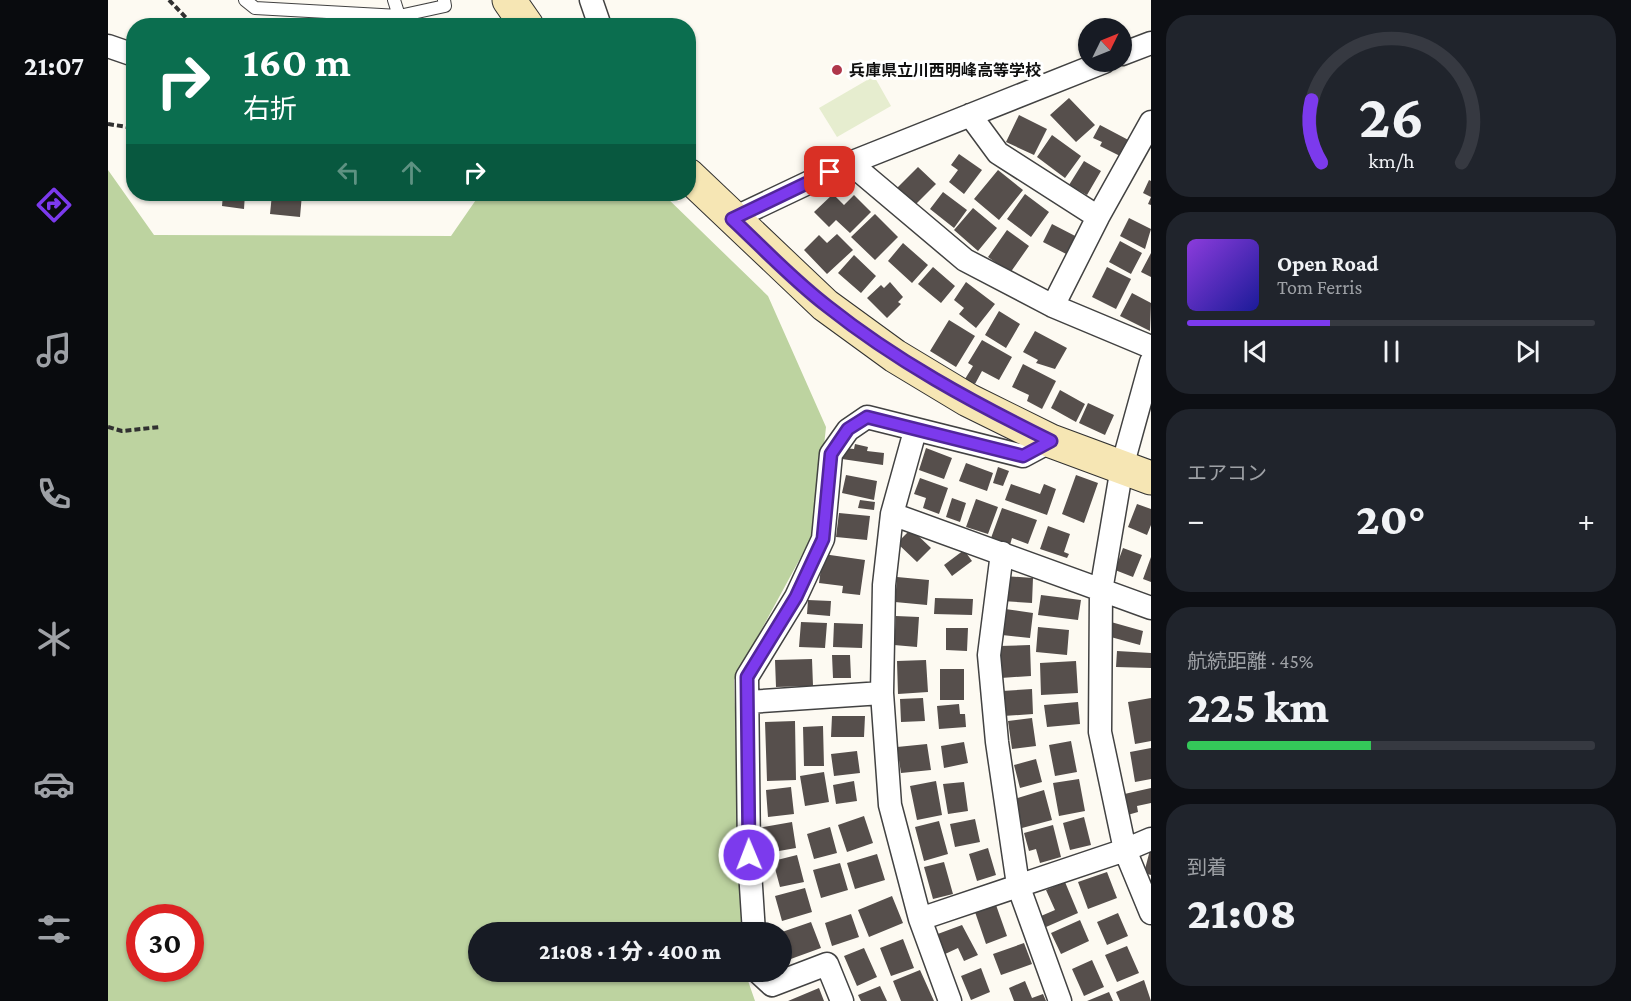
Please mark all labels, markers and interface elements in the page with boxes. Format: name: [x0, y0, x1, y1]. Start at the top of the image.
north arrow: [1078, 18, 1132, 72]
map controls: [1078, 18, 1132, 72]
text: 160 m: [243, 38, 351, 85]
icon: right: [144, 42, 222, 120]
text: 21:07: [24, 51, 84, 81]
place label: 兵庫県立川西明峰高等学校: [849, 61, 1041, 79]
marker: 兵庫県立川西明峰高等学校: [830, 63, 844, 77]
text: 26: [1358, 81, 1424, 150]
text: 右折: [243, 94, 297, 124]
pin: [804, 146, 855, 197]
text: km/h: [1368, 149, 1415, 173]
icon: arrive: [813, 155, 846, 188]
icon: left: [332, 156, 365, 189]
icon: ahead: [395, 156, 428, 189]
icon: right: [458, 156, 491, 189]
icon: directions: [33, 184, 75, 226]
text: Open Road: [1277, 251, 1379, 276]
text: Tom Ferris: [1277, 276, 1362, 298]
icon: music: [33, 329, 75, 371]
icon: previous: [1239, 335, 1272, 368]
icon: pause: [1375, 335, 1408, 368]
icon: next: [1511, 335, 1544, 368]
text: エアコン: [1187, 462, 1267, 484]
icon: phone: [33, 473, 75, 515]
text: 20°: [1356, 494, 1426, 544]
text: −: [1187, 501, 1204, 538]
text: +: [1578, 501, 1595, 538]
icon: climate: [33, 618, 75, 660]
text: 航続距離 · 45%: [1187, 650, 1313, 672]
text: 225 km: [1187, 682, 1329, 732]
icon: car: [33, 763, 75, 805]
position arrow: [717, 823, 781, 887]
text: 到着: [1187, 856, 1227, 878]
text: 21:08: [1187, 888, 1297, 938]
speed limit sign: 30: [126, 904, 204, 982]
icon: filters: [33, 908, 75, 950]
text: 21:08 · 1 分 · 400 m: [539, 939, 721, 964]

